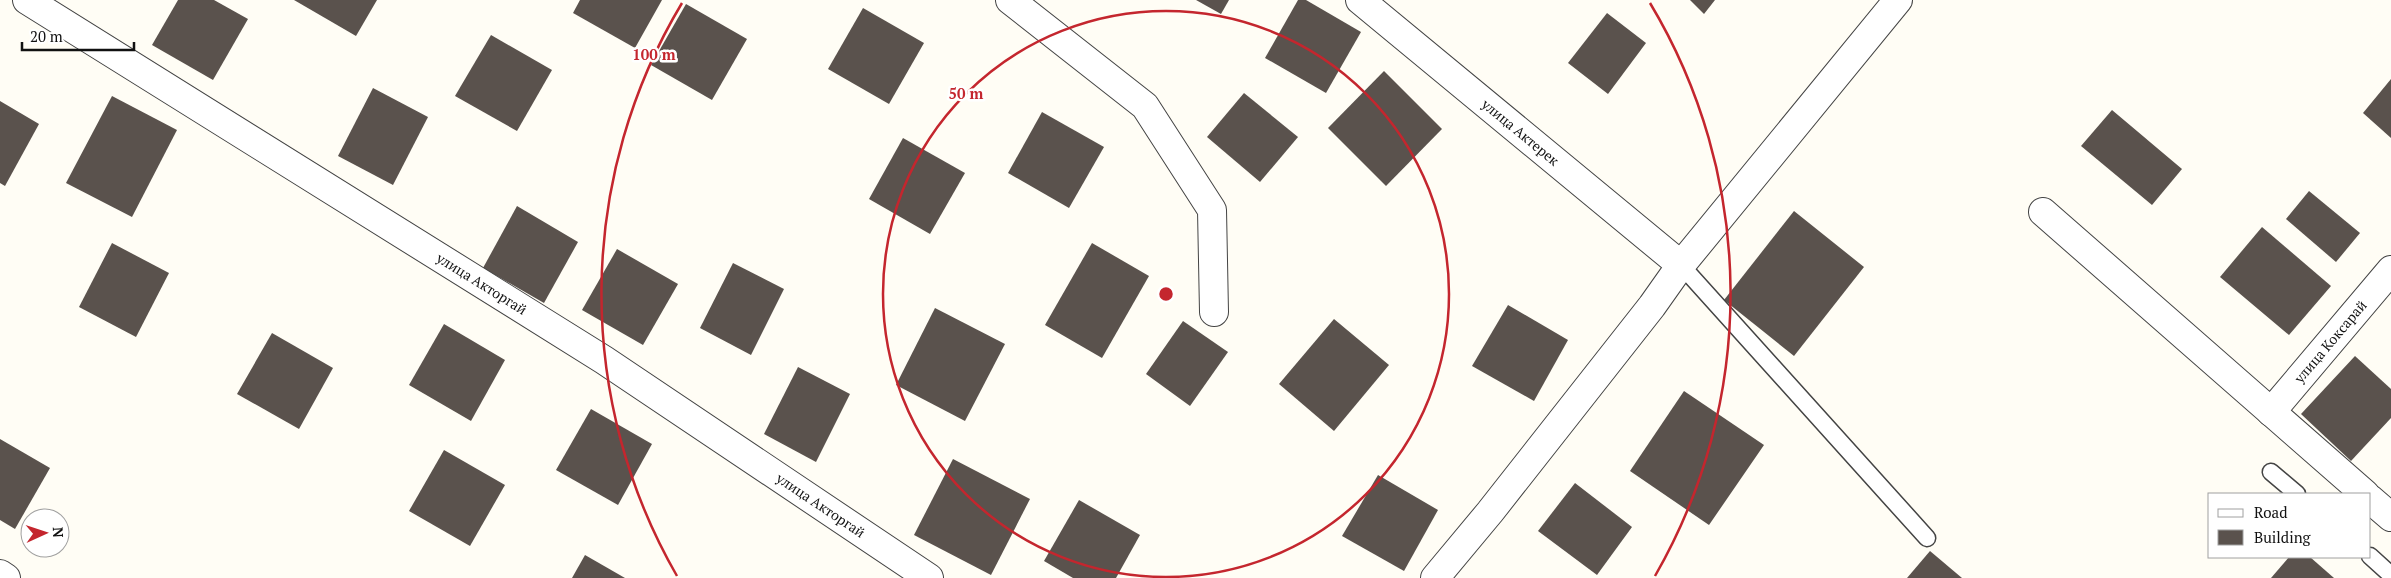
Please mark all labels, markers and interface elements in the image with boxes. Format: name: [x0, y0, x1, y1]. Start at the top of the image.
scale bar: [22, 20, 135, 52]
text: 20 m: [30, 26, 63, 46]
text: 100 m: [632, 44, 676, 64]
text: 50 m: [949, 83, 984, 103]
street label: улица Актерек: [1477, 94, 1564, 170]
street label: улица Акторгай: [432, 247, 531, 319]
centre of rings: [1157, 285, 1175, 303]
street label: улица Коксарай: [2289, 296, 2371, 388]
street label: улица Акторгай: [772, 468, 869, 542]
legend: [2208, 493, 2371, 558]
text: Road: [2254, 502, 2287, 522]
north arrow: [20, 508, 70, 558]
text: N: [49, 526, 68, 538]
text: Building: [2254, 527, 2312, 547]

